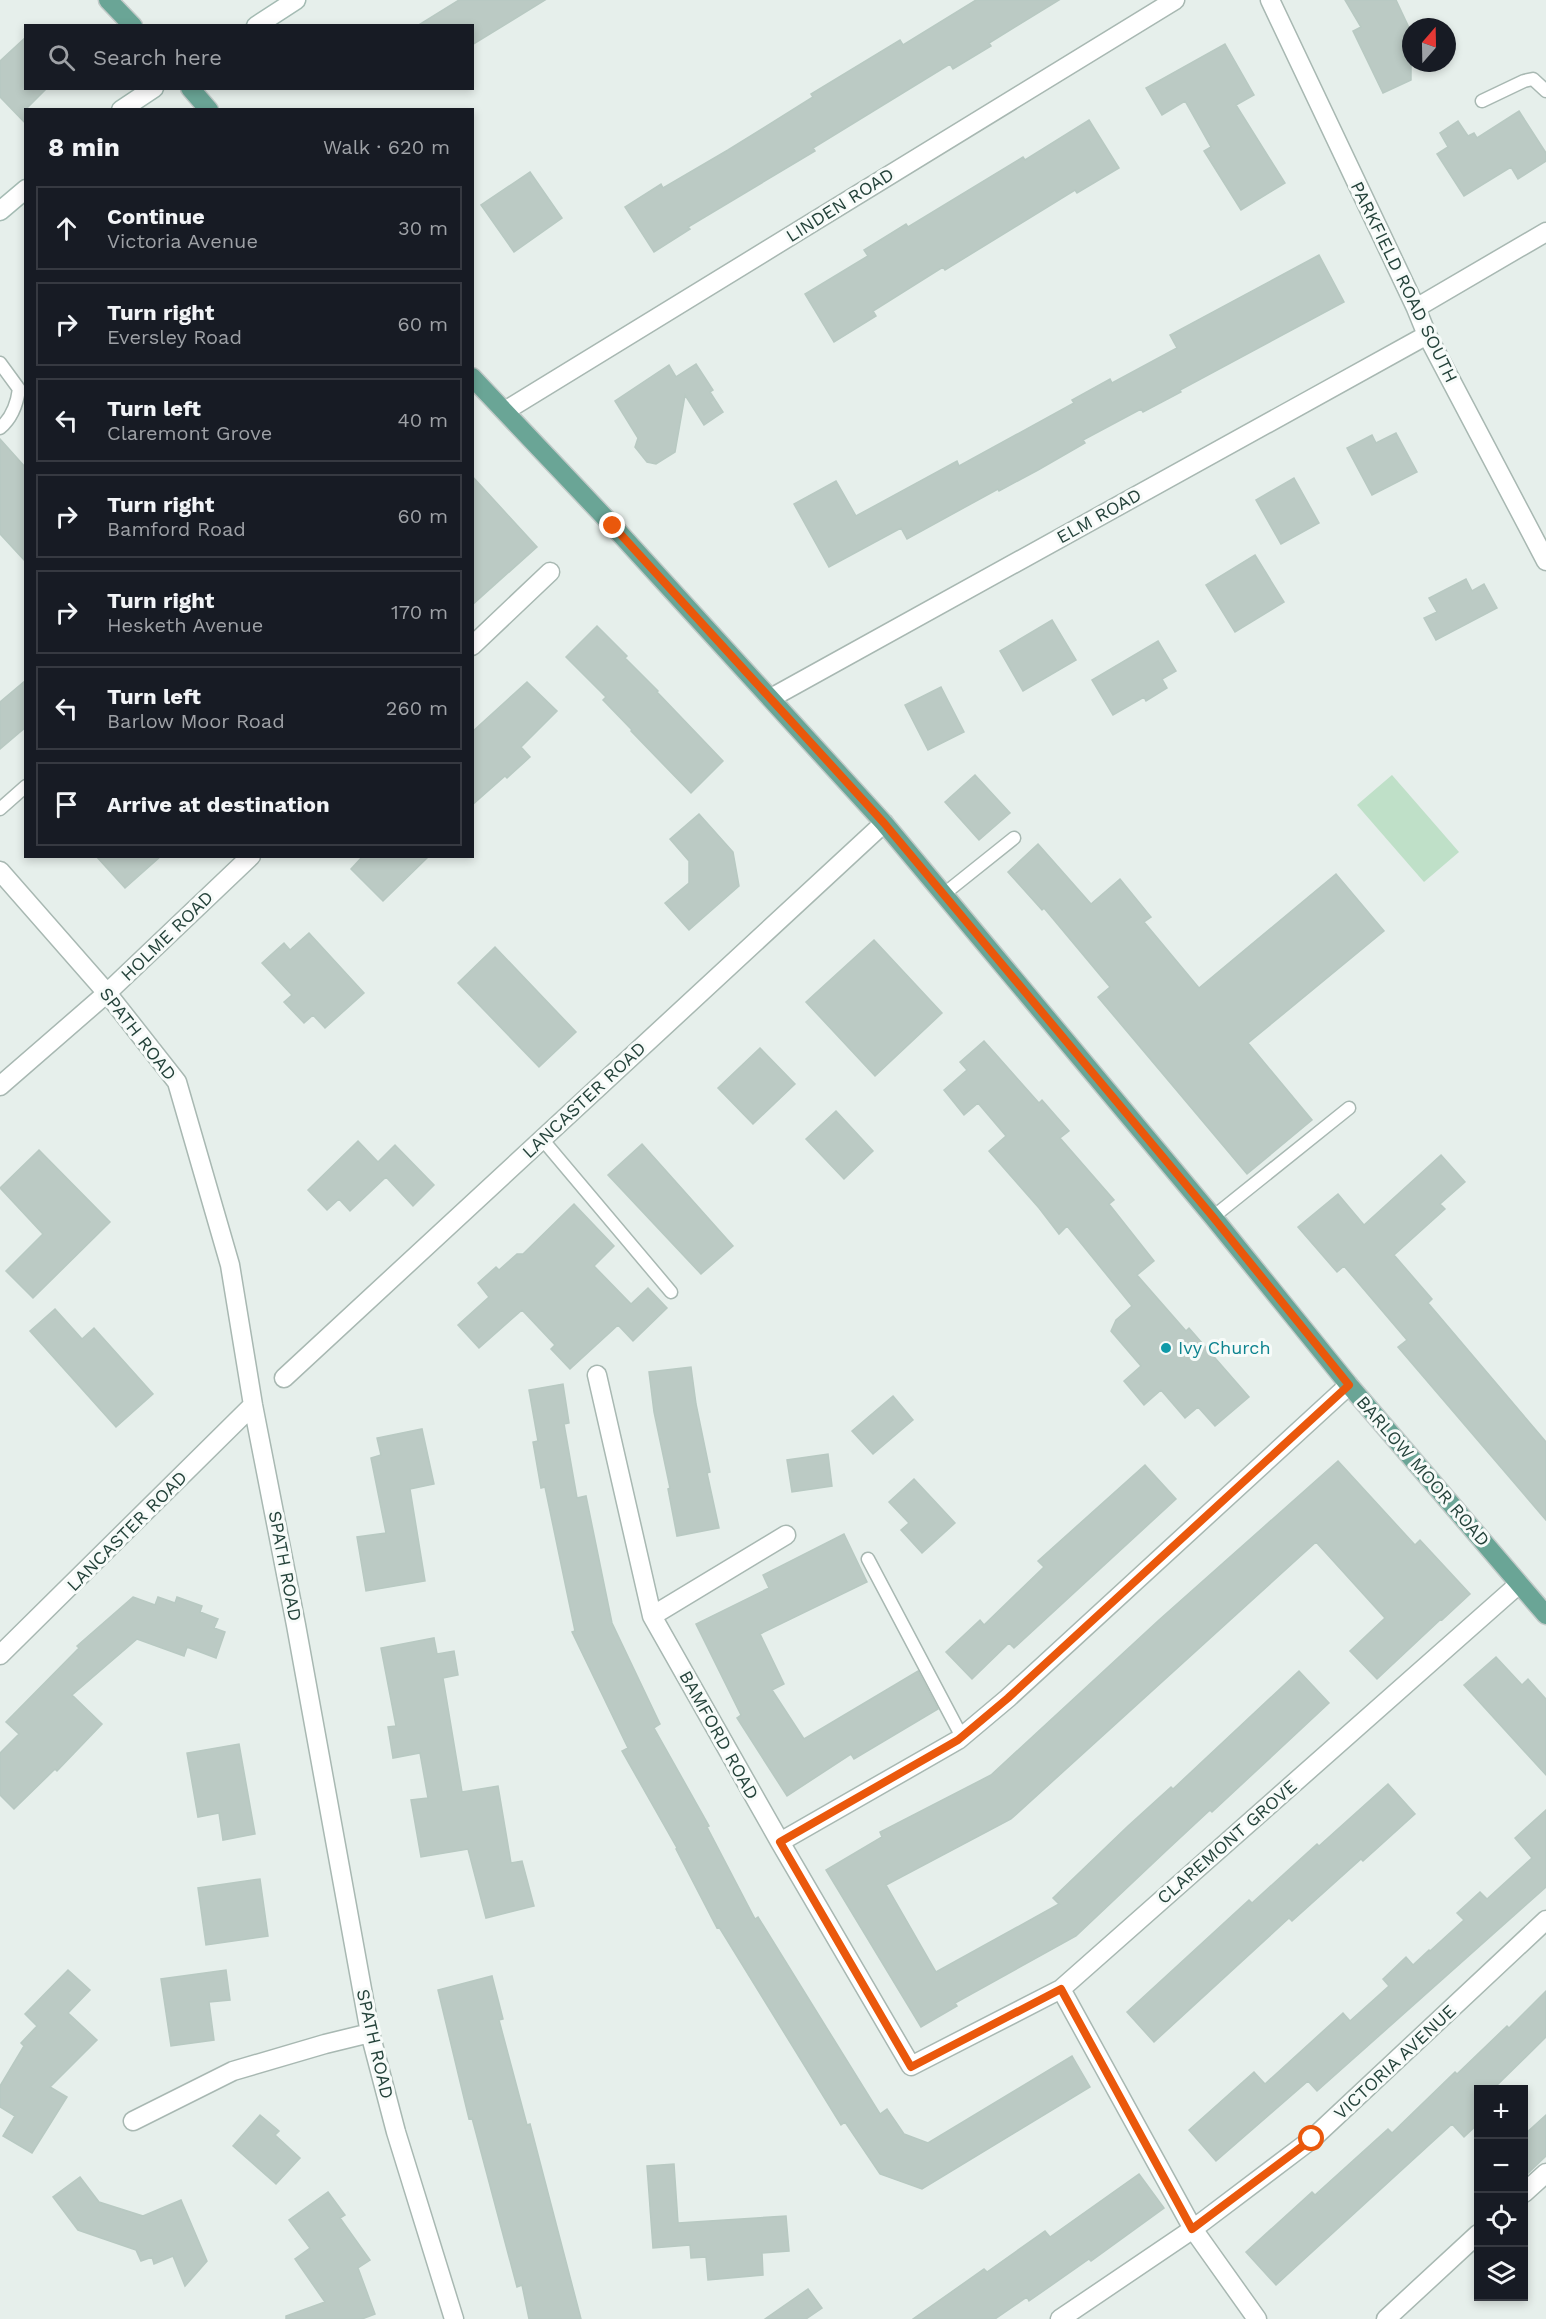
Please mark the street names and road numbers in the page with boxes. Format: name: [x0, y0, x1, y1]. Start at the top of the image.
street label: LINDEN ROAD: [782, 163, 897, 246]
street label: PARKFIELD ROAD SOUTH: [1347, 178, 1462, 386]
street label: ELM ROAD: [1053, 484, 1145, 547]
street label: HOLME ROAD: [116, 886, 217, 985]
street label: SPATH ROAD: [96, 983, 181, 1084]
street label: LANCASTER ROAD: [518, 1037, 650, 1162]
street label: BARLOW MOOR ROAD: [1352, 1391, 1494, 1550]
street label: LANCASTER ROAD: [62, 1466, 191, 1595]
street label: SPATH ROAD: [265, 1509, 306, 1623]
street label: BAMFORD ROAD: [675, 1667, 764, 1803]
street label: CLAREMONT GROVE: [1153, 1775, 1301, 1908]
street label: SPATH ROAD: [353, 1987, 398, 2101]
street label: VICTORIA AVENUE: [1330, 2000, 1460, 2123]

